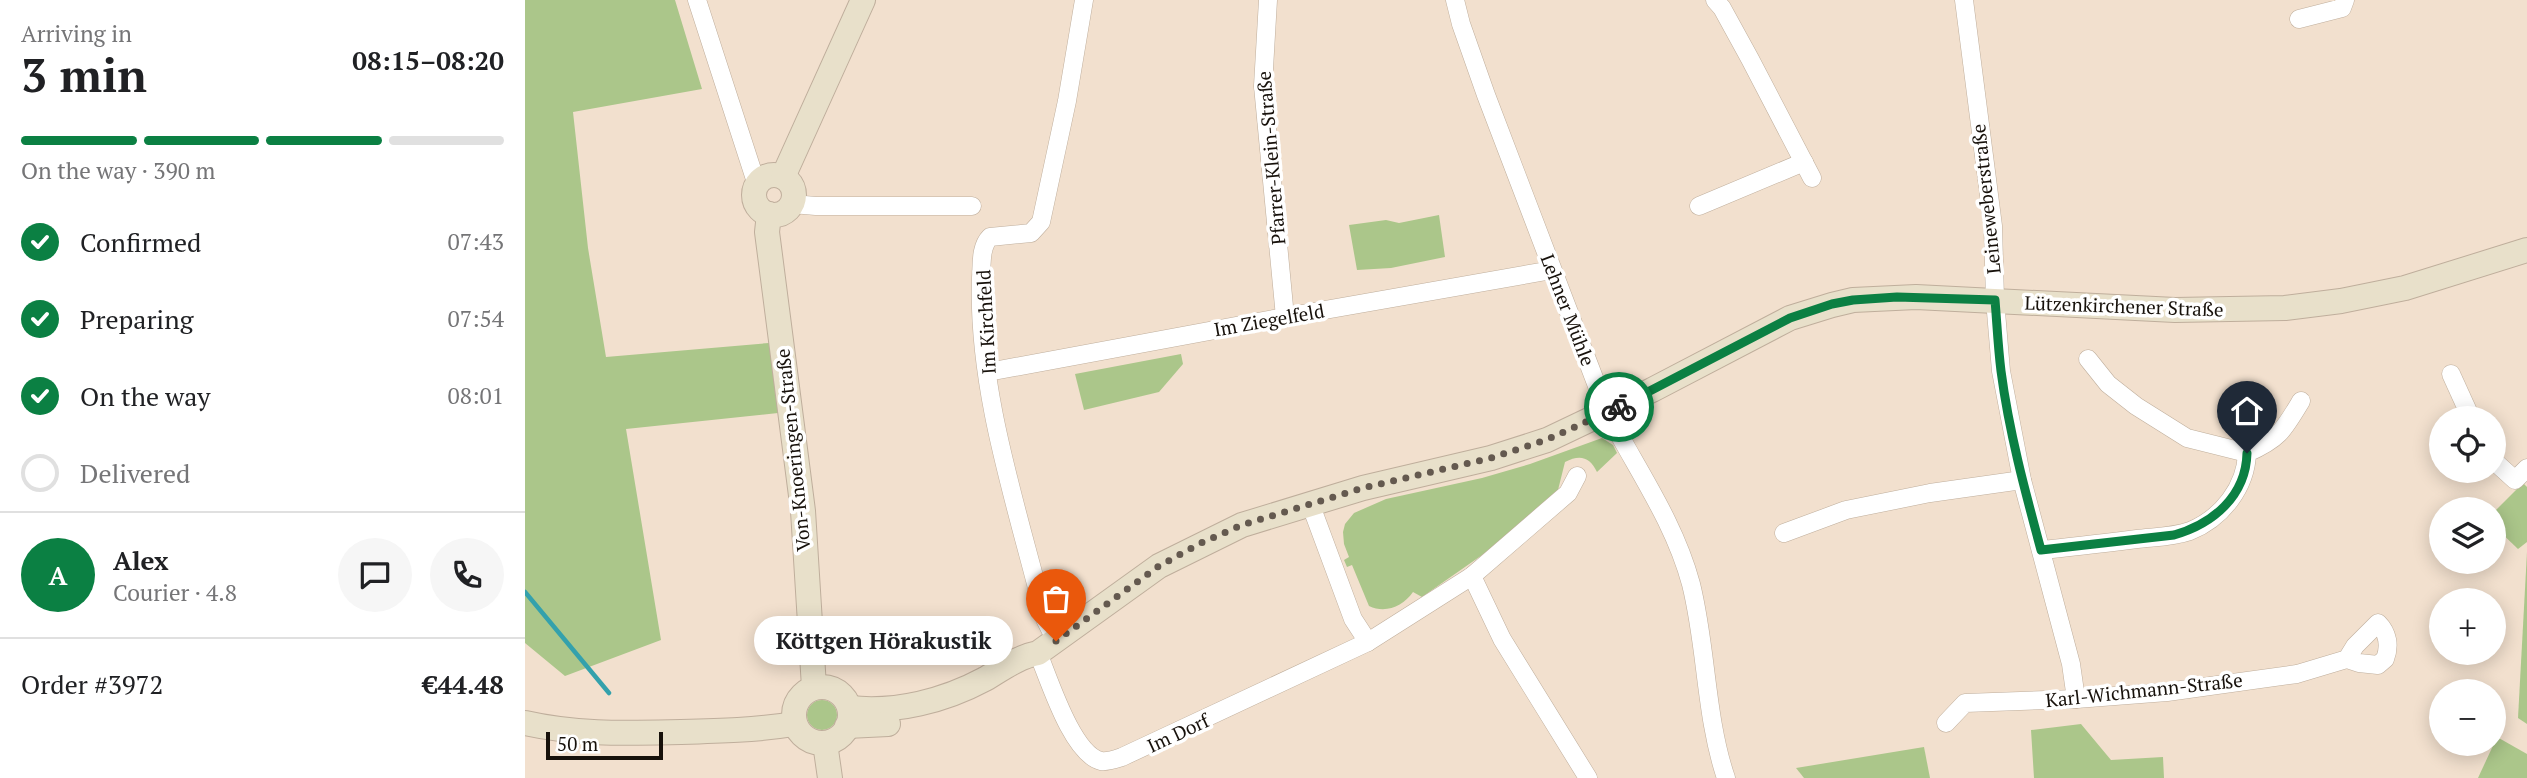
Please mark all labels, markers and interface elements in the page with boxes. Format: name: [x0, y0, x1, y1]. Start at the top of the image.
text: Arriving in: [21, 18, 132, 49]
text: 08:15–08:20: [352, 43, 504, 77]
text: 3 min: [21, 44, 147, 105]
street label: Pfarrer-Klein-Straße: [1250, 70, 1291, 246]
street label: Leineweberstraße: [1965, 123, 2006, 275]
text: On the way · 390 m: [21, 155, 215, 186]
icon: check: [21, 223, 59, 261]
text: Confirmed: [80, 225, 201, 259]
text: 07:43: [447, 226, 504, 257]
street label: Lehner Mühle: [1536, 250, 1601, 369]
street label: Im Kirchfeld: [970, 269, 1001, 375]
street label: Lützenkirchener Straße: [2024, 290, 2224, 321]
street label: Im Ziegelfeld: [1212, 297, 1327, 342]
icon: check: [21, 300, 59, 338]
text: Preparing: [80, 302, 193, 336]
text: 07:54: [447, 303, 504, 334]
street label: Von-Knoeringen-Straße: [769, 347, 816, 553]
courier: [1584, 372, 1654, 442]
icon: check: [21, 377, 59, 415]
text: On the way: [80, 379, 211, 413]
text: 08:01: [447, 380, 504, 411]
pin: [2217, 381, 2277, 453]
icon: bike: [1600, 388, 1638, 426]
icon: home: [2228, 392, 2266, 430]
map controls: [2429, 406, 2506, 756]
button: locate: [2429, 406, 2506, 483]
text: Delivered: [80, 456, 190, 490]
button: layers: [2429, 497, 2506, 574]
button: chat: [338, 538, 412, 612]
button: phone: [430, 538, 504, 612]
text: Alex: [113, 543, 169, 577]
text: A: [49, 558, 67, 592]
pin: [1026, 569, 1086, 641]
text: Courier · 4.8: [113, 577, 237, 608]
icon: bag: [1037, 580, 1075, 618]
button: +: [2429, 588, 2506, 665]
callout: Köttgen Hörakustik: [755, 616, 1014, 666]
text: Köttgen Hörakustik: [776, 625, 991, 656]
text: Order #3972: [21, 667, 163, 701]
text: €44.48: [423, 667, 504, 701]
street label: Karl-Wichmann-Straße: [2044, 667, 2244, 712]
button: −: [2429, 679, 2506, 756]
street label: Im Dorf: [1143, 707, 1214, 758]
scale bar: [546, 729, 663, 761]
text: 50 m: [557, 731, 598, 756]

